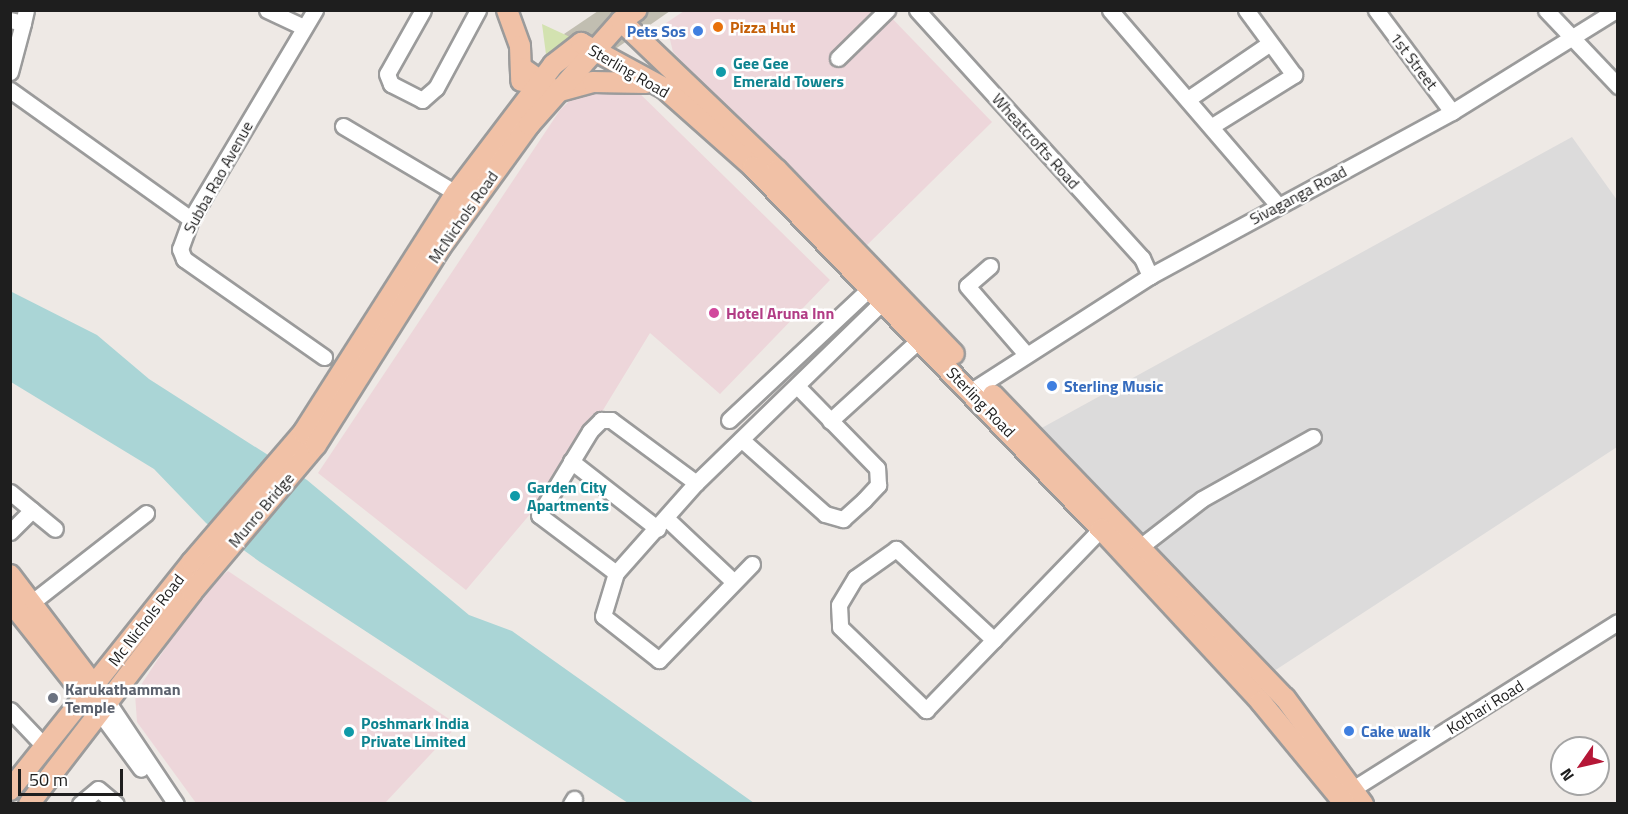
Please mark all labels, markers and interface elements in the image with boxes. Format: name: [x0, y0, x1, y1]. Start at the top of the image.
place label: Pizza Hut: [730, 17, 795, 37]
marker: Pizza Hut: [711, 20, 725, 34]
place label: Pets Sos: [627, 21, 686, 41]
marker: Pets Sos: [691, 24, 705, 38]
street label: 1st Street: [1386, 29, 1442, 93]
street label: Sterling Road: [585, 40, 673, 102]
place label: Gee Gee Emerald Towers: [733, 53, 844, 91]
marker: Gee Gee Emerald Towers: [714, 65, 728, 79]
street label: Wheatcrofts Road: [988, 89, 1084, 193]
street label: Subba Rao Avenue: [179, 117, 257, 237]
street label: Sivaganga Road: [1246, 161, 1350, 229]
street label: McNichols Road: [424, 167, 502, 267]
place label: Hotel Aruna Inn: [726, 303, 834, 323]
marker: Hotel Aruna Inn: [707, 306, 721, 320]
street label: Sterling Road: [943, 363, 1019, 441]
place label: Sterling Music: [1064, 376, 1163, 396]
marker: Sterling Music: [1045, 379, 1059, 393]
street label: Munro Bridge: [224, 469, 298, 551]
place label: Garden City Apartments: [527, 477, 609, 515]
marker: Garden City Apartments: [508, 489, 522, 503]
street label: Mc Nichols Road: [104, 570, 188, 670]
street label: Kothari Road: [1443, 676, 1527, 738]
place label: Karukathamman Temple: [65, 679, 181, 717]
marker: Karukathamman Temple: [46, 691, 60, 705]
place label: Poshmark India Private Limited: [361, 713, 469, 751]
place label: Cake walk: [1361, 721, 1431, 741]
marker: Cake walk: [1342, 724, 1356, 738]
marker: Poshmark India Private Limited: [342, 725, 356, 739]
north arrow: [1550, 736, 1610, 796]
scale bar: [21, 757, 126, 795]
text: N: [1554, 764, 1580, 786]
text: 50 m: [29, 766, 68, 793]

